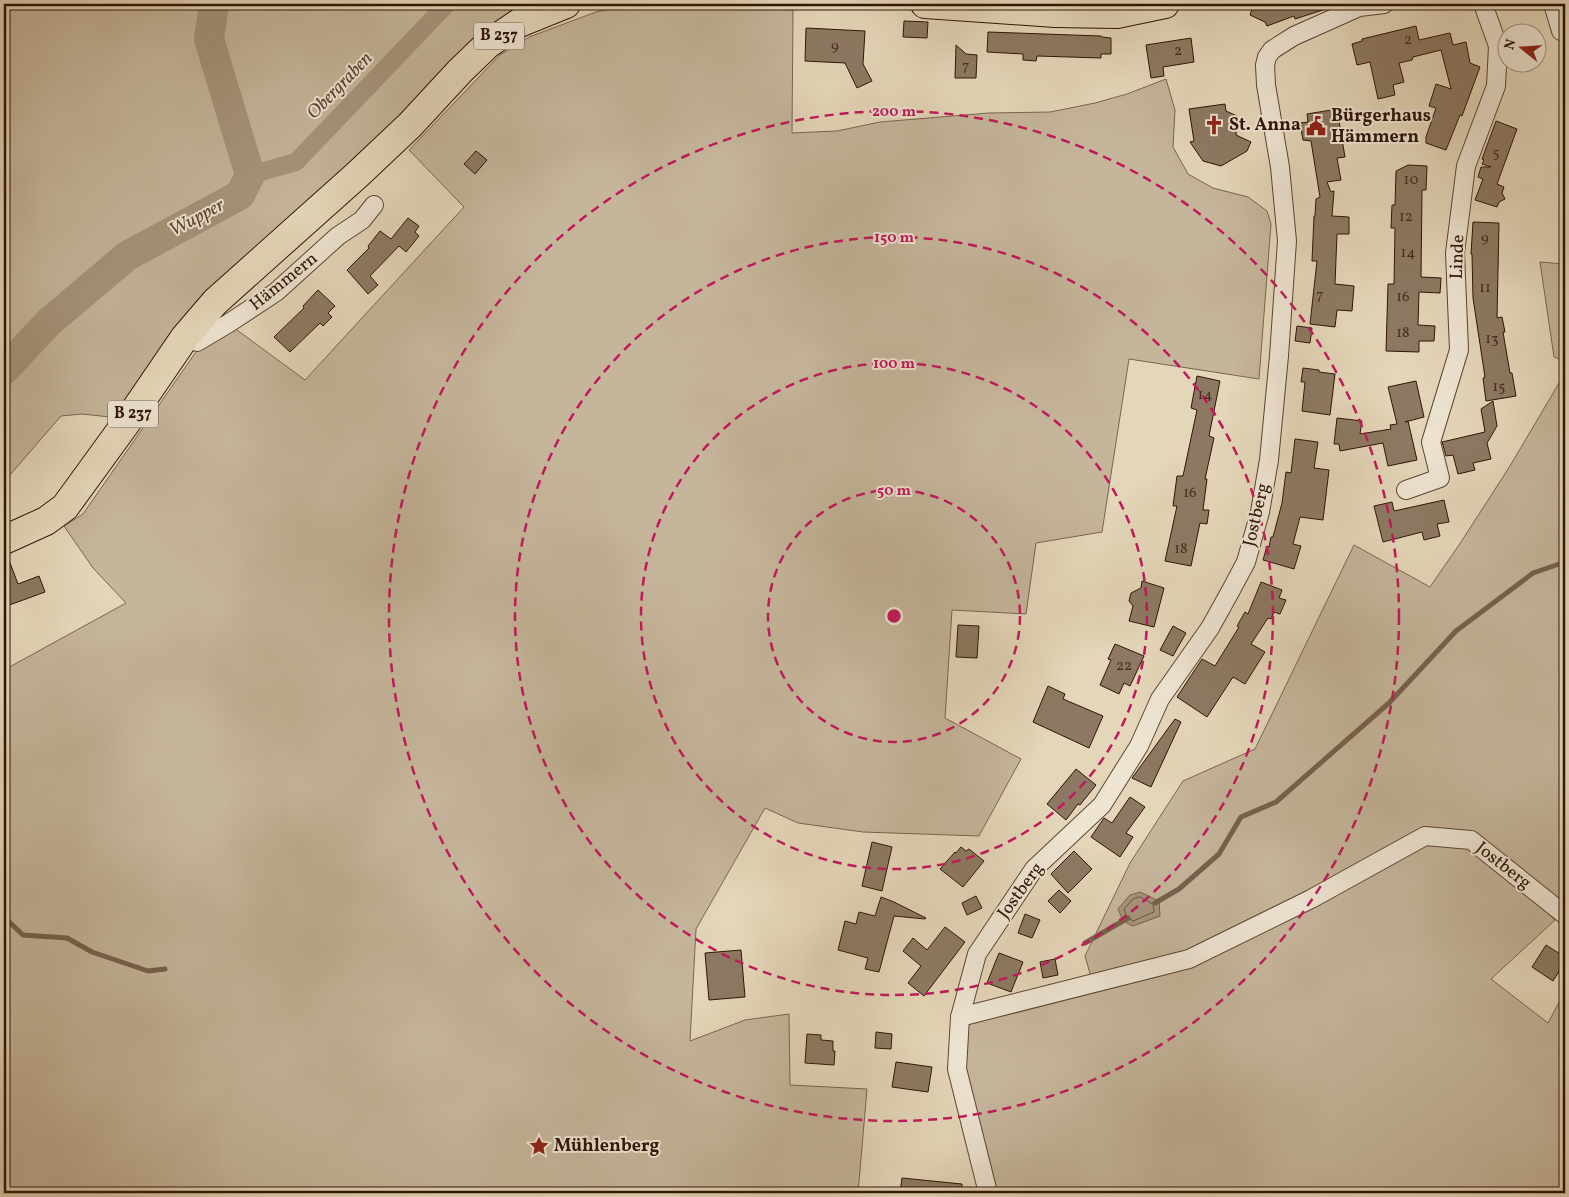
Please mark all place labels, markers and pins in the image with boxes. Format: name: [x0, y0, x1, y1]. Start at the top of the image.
place label: Bürgerhaus Hämmern: [1331, 104, 1431, 150]
place label: St. Anna: [1229, 113, 1301, 138]
church icon: St. Anna: [1203, 114, 1225, 136]
public building icon: Bürgerhaus Hämmern: [1305, 115, 1327, 137]
centre of rings: [885, 607, 903, 625]
place label: Mühlenberg: [554, 1134, 659, 1159]
place icon: Mühlenberg: [528, 1135, 550, 1157]

